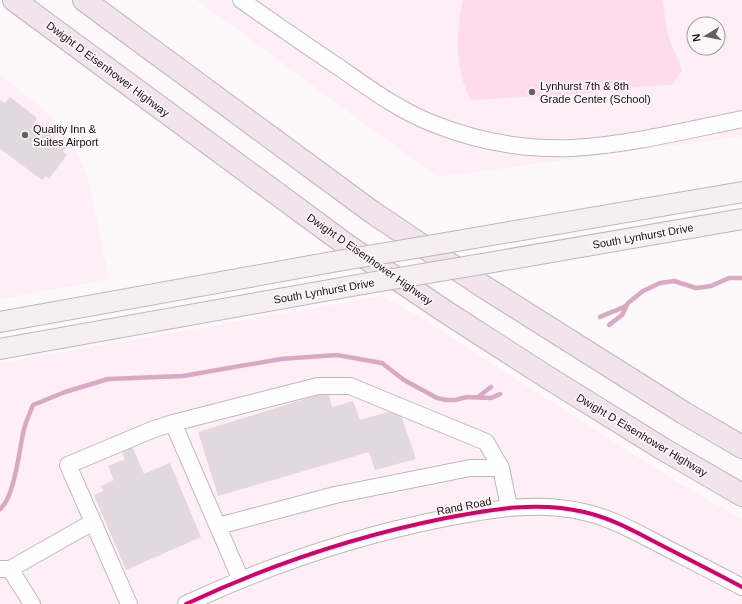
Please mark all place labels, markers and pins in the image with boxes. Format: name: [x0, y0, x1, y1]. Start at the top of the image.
place label: Lynhurst 7th & 8th Grade Center (School): [540, 80, 651, 105]
marker: Lynhurst 7th & 8th Grade Center (School): [527, 87, 537, 97]
place label: Quality Inn & Suites Airport: [33, 123, 98, 148]
marker: Quality Inn & Suites Airport: [20, 130, 30, 140]

